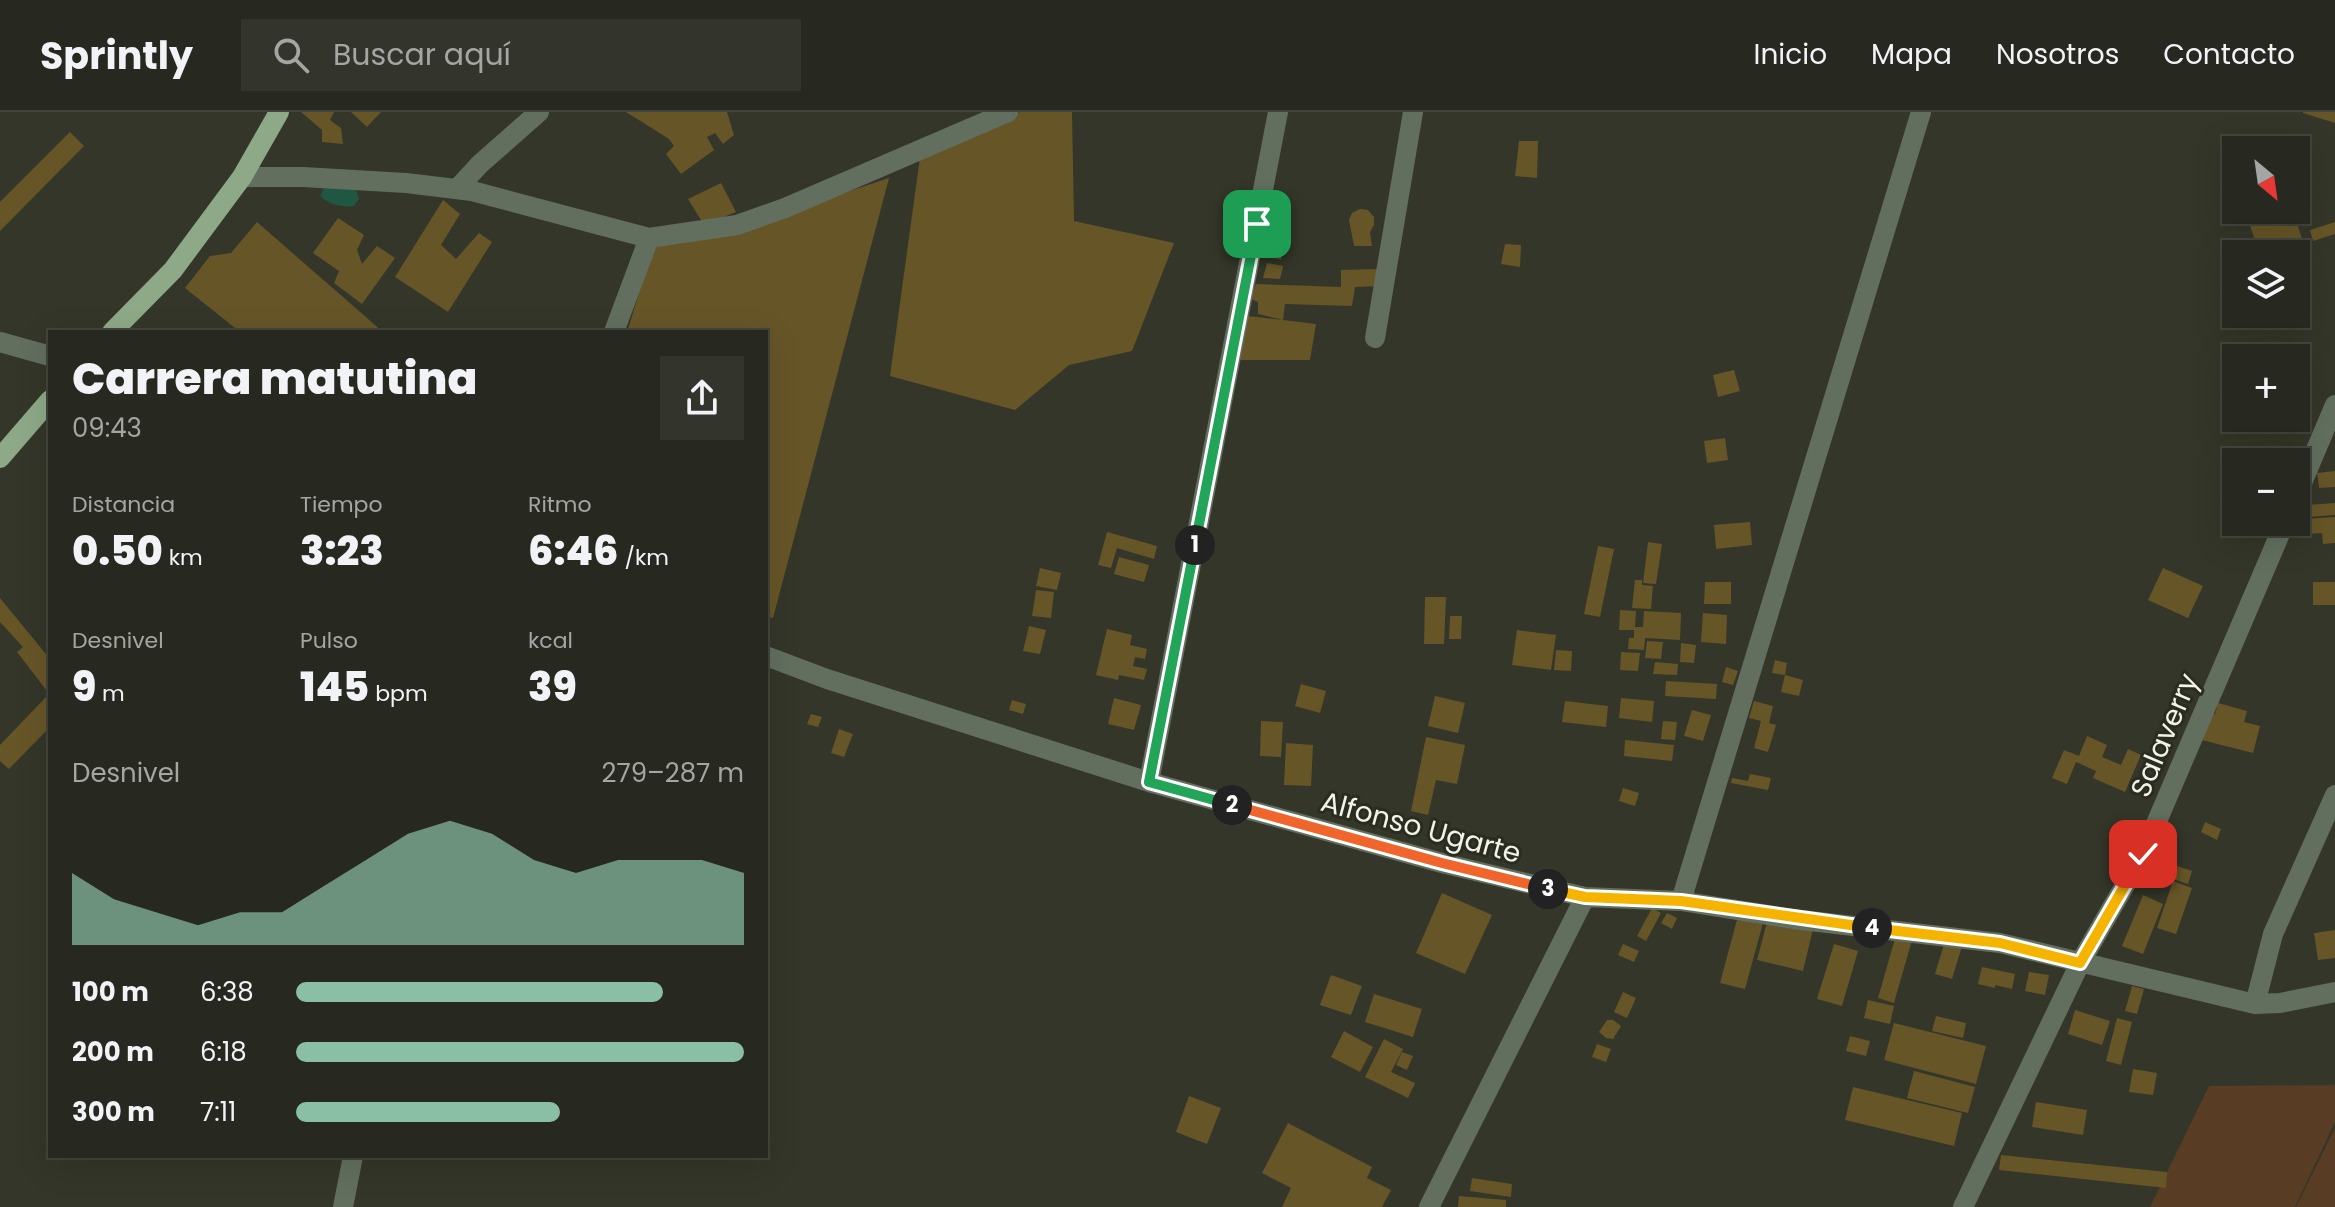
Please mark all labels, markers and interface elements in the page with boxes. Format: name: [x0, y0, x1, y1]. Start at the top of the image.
search box: [241, 19, 801, 91]
text: Sprintly: [40, 29, 193, 82]
icon: search: [269, 33, 313, 77]
text: Buscar aquí: [333, 33, 511, 76]
text: Inicio: [1754, 35, 1827, 74]
text: Mapa: [1871, 35, 1952, 74]
text: Nosotros: [1996, 35, 2119, 74]
text: Contacto: [2163, 35, 2295, 74]
north arrow: [2222, 136, 2310, 224]
map controls: [2222, 136, 2310, 536]
pin: [1223, 190, 1291, 258]
icon: arrive: [1235, 202, 1279, 246]
button: layers: [2222, 240, 2310, 328]
button: +: [2222, 344, 2310, 432]
text: Carrera matutina: [72, 348, 477, 409]
button: share: [660, 356, 744, 440]
text: 09:43: [72, 410, 142, 446]
button: −: [2222, 448, 2310, 536]
text: Distancia: [72, 489, 175, 520]
text: Tiempo: [300, 489, 383, 520]
text: Ritmo: [528, 489, 592, 520]
text: 0.50: [72, 523, 163, 579]
text: 3:23: [300, 523, 384, 579]
text: 6:46: [528, 523, 619, 579]
pin: 1: [1175, 525, 1215, 565]
text: 1: [1191, 529, 1199, 560]
text: km: [163, 542, 203, 573]
text: /km: [619, 542, 669, 573]
text: Desnivel: [72, 625, 164, 656]
text: Pulso: [300, 625, 358, 656]
text: kcal: [528, 625, 573, 656]
text: 9: [72, 659, 96, 715]
text: 145: [300, 659, 369, 715]
text: 39: [528, 659, 577, 715]
street label: Salaverry: [2121, 667, 2208, 803]
text: m: [96, 678, 125, 709]
text: bpm: [369, 678, 428, 709]
text: Desnivel: [72, 755, 180, 791]
text: 279–287 m: [602, 755, 744, 791]
street label: Alfonso Ugarte: [1317, 782, 1525, 873]
pin: 2: [1212, 785, 1252, 825]
text: 2: [1226, 789, 1238, 820]
pin: [2109, 820, 2177, 888]
icon: check: [2121, 832, 2165, 876]
pin: 3: [1528, 869, 1568, 909]
text: 3: [1541, 873, 1555, 904]
pin: 4: [1852, 908, 1892, 948]
text: 4: [1865, 912, 1879, 943]
text: 100 m: [72, 974, 149, 1010]
text: 6:38: [200, 974, 254, 1010]
text: 200 m: [72, 1034, 154, 1070]
text: 6:18: [200, 1034, 247, 1070]
text: 300 m: [72, 1094, 155, 1130]
text: 7:11: [200, 1094, 236, 1130]

